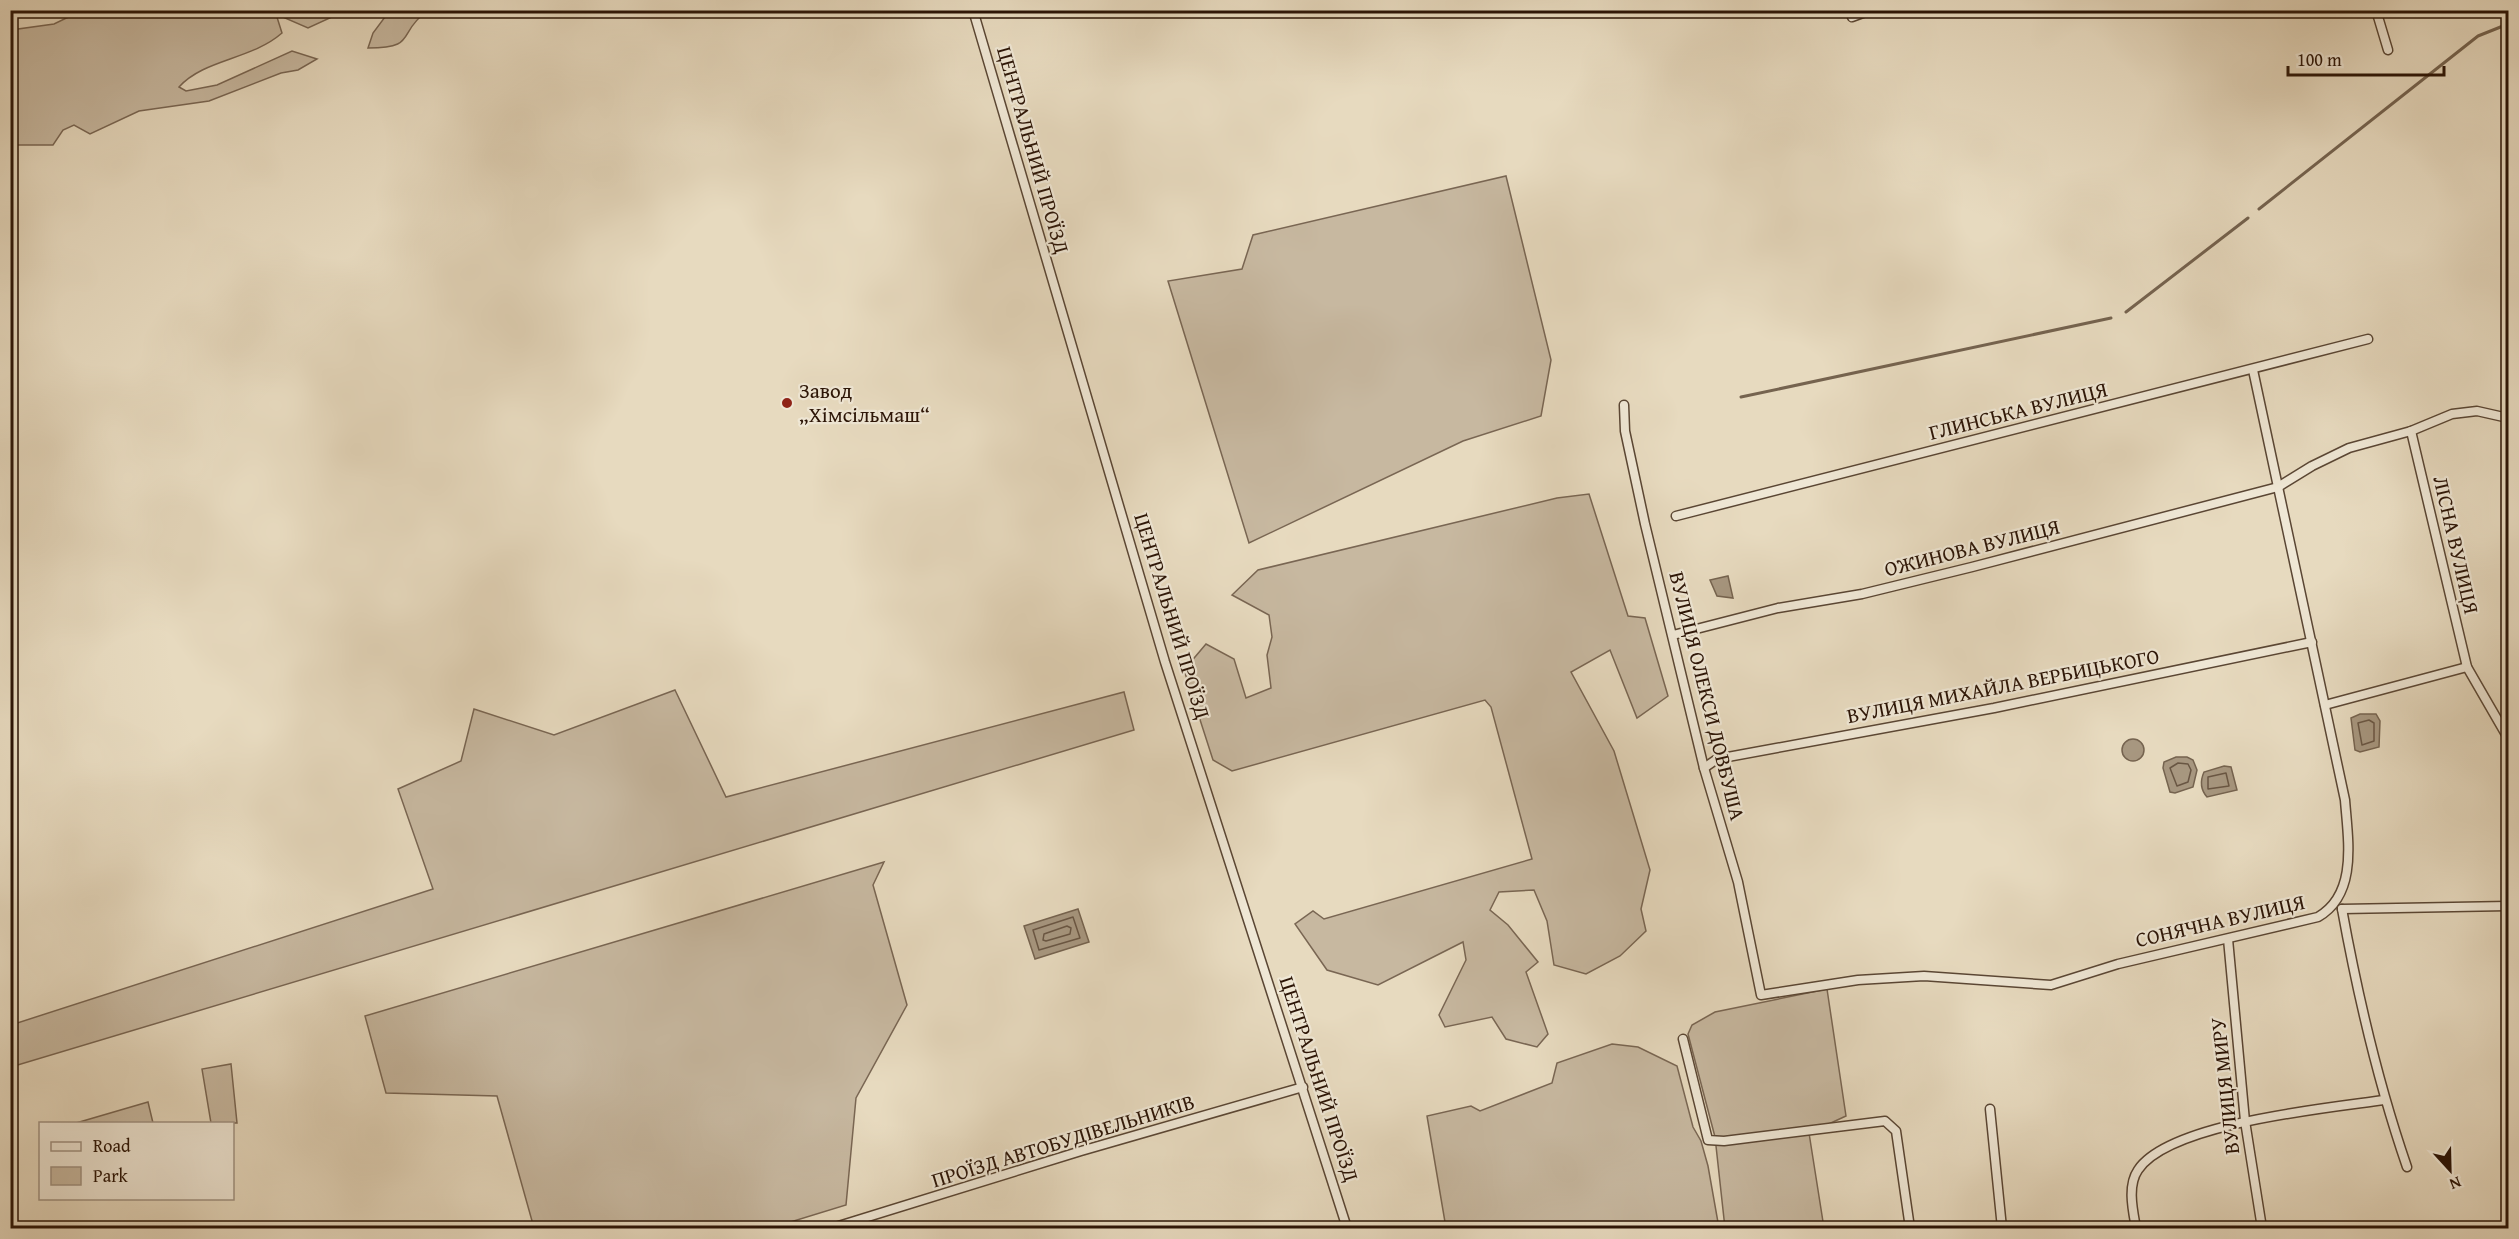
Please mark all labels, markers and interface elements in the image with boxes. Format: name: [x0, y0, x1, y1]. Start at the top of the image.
scale bar: [2288, 39, 2444, 77]
street label: ЦЕНТРАЛЬНИЙ ПРОЇЗД: [989, 43, 1078, 257]
text: 100 m: [2297, 46, 2342, 73]
street label: ГЛИНСЬКА ВУЛИЦЯ: [1925, 373, 2110, 448]
place label: Завод „Хімсільмаш“: [799, 375, 930, 430]
marker: Завод „Хімсільмаш“: [780, 396, 794, 410]
street label: ЛІСНА ВУЛИЦЯ: [2426, 473, 2487, 617]
street label: ЦЕНТРАЛЬНИЙ ПРОЇЗД: [1126, 509, 1219, 723]
street label: ОЖИНОВА ВУЛИЦЯ: [1881, 511, 2063, 584]
street label: ВУЛИЦЯ ОЛЕКСИ ДОВБУША: [1662, 568, 1753, 824]
street label: ВУЛИЦЯ МИХАЙЛА ВЕРБИЦЬКОГО: [1844, 640, 2162, 731]
street label: СОНЯЧНА ВУЛИЦЯ: [2132, 886, 2307, 955]
street label: ЦЕНТРАЛЬНИЙ ПРОЇЗД: [1272, 972, 1367, 1185]
street label: ВУЛИЦЯ МИРУ: [2202, 1016, 2247, 1156]
street label: ПРОЇЗД АВТОБУДІВЕЛЬНИКІВ: [927, 1086, 1198, 1195]
legend: [39, 1122, 234, 1200]
text: Road: [93, 1132, 131, 1159]
north arrow: [2420, 1140, 2480, 1200]
text: Park: [93, 1162, 129, 1189]
text: N: [2446, 1171, 2465, 1197]

